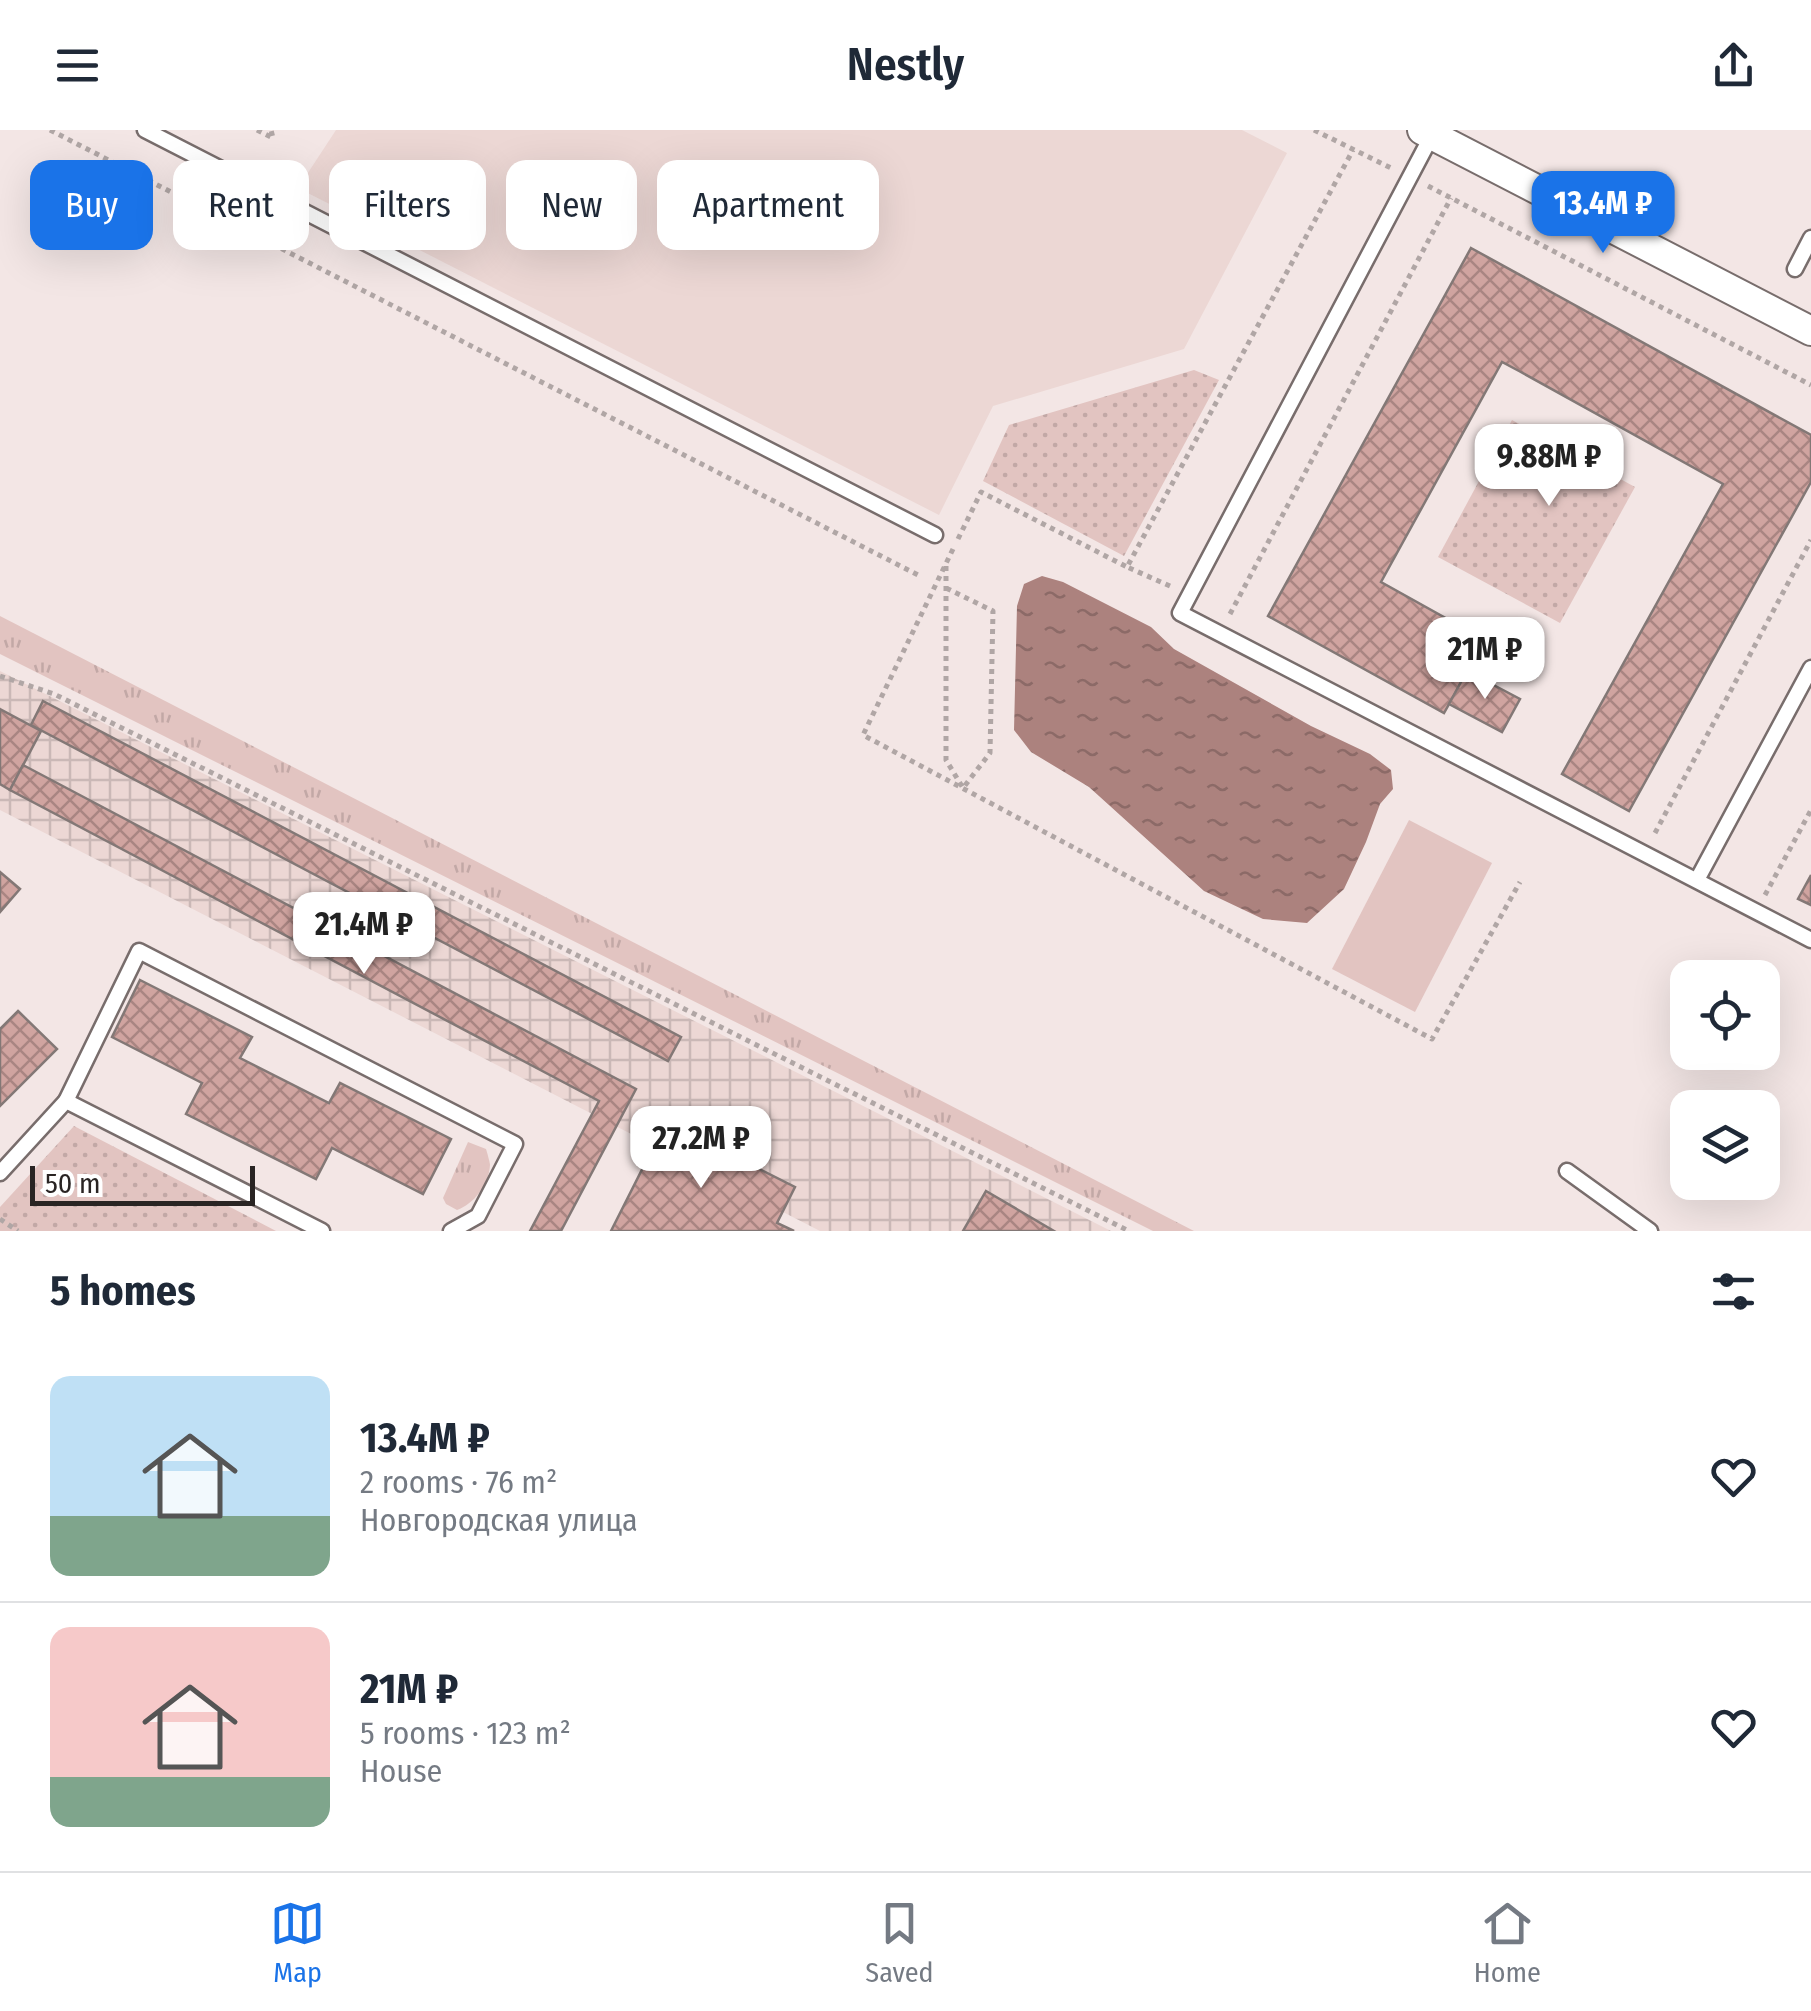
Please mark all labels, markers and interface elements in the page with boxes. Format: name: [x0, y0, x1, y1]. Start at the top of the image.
icon: menu: [50, 38, 105, 93]
text: Nestly: [847, 38, 964, 92]
icon: share: [1706, 38, 1761, 93]
chip: Buy: [30, 160, 153, 250]
chip: Rent: [173, 160, 309, 250]
chip: Filters: [329, 160, 486, 250]
chip: New: [506, 160, 637, 250]
chip: Apartment: [657, 160, 879, 250]
pin: 13.4M ₽: [1511, 171, 1695, 256]
text: 13.4M ₽: [1554, 184, 1652, 222]
pin: 9.88M ₽: [1457, 424, 1641, 509]
text: 9.88M ₽: [1497, 437, 1601, 475]
pin: 21M ₽: [1415, 617, 1555, 702]
text: 21M ₽: [1448, 630, 1522, 668]
pin: 21.4M ₽: [272, 892, 456, 977]
text: 21.4M ₽: [315, 905, 413, 943]
map controls: [1670, 960, 1780, 1200]
button: locate: [1670, 960, 1780, 1070]
button: layers: [1670, 1090, 1780, 1200]
pin: 27.2M ₽: [609, 1106, 793, 1191]
text: 27.2M ₽: [652, 1119, 750, 1157]
scale bar: [30, 1161, 255, 1206]
text: 50 m: [45, 1167, 101, 1200]
icon: filters: [1706, 1264, 1761, 1319]
text: 5 homes: [50, 1266, 196, 1316]
text: 13.4M ₽: [360, 1413, 490, 1463]
icon: home: [130, 1416, 250, 1536]
icon: heart: [1706, 1449, 1761, 1504]
text: 2 rooms · 76 m²: [360, 1463, 557, 1501]
text: Новгородская улица: [360, 1501, 638, 1539]
text: 21M ₽: [360, 1664, 458, 1714]
icon: home: [130, 1667, 250, 1787]
icon: heart: [1706, 1700, 1761, 1755]
text: 5 rooms · 123 m²: [360, 1714, 571, 1752]
text: House: [360, 1752, 442, 1790]
tab: Map: [270, 1896, 325, 1989]
tab: Saved: [865, 1896, 934, 1989]
tab: Home: [1474, 1896, 1541, 1989]

